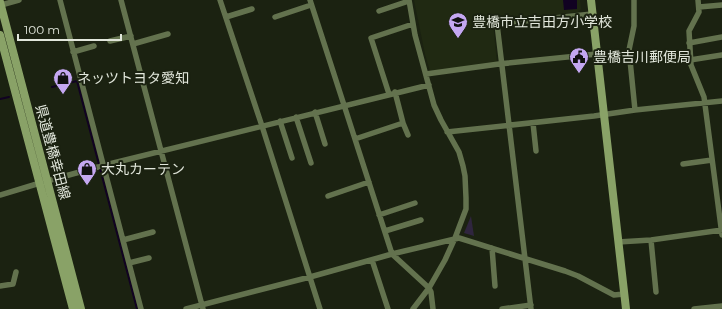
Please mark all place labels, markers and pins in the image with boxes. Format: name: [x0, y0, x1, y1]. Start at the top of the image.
school or university icon: 豊橋市立吉田方小学校: [447, 11, 469, 39]
place label: 豊橋市立吉田方小学校: [472, 13, 612, 31]
public building icon: 豊橋吉川郵便局: [568, 46, 590, 74]
place label: 豊橋吉川郵便局: [593, 48, 691, 66]
shop icon: ネッツトヨタ愛知: [52, 67, 74, 95]
place label: ネッツトヨタ愛知: [77, 69, 189, 87]
shop icon: 大丸カーテン: [76, 158, 98, 186]
place label: 大丸カーテン: [101, 160, 185, 178]

